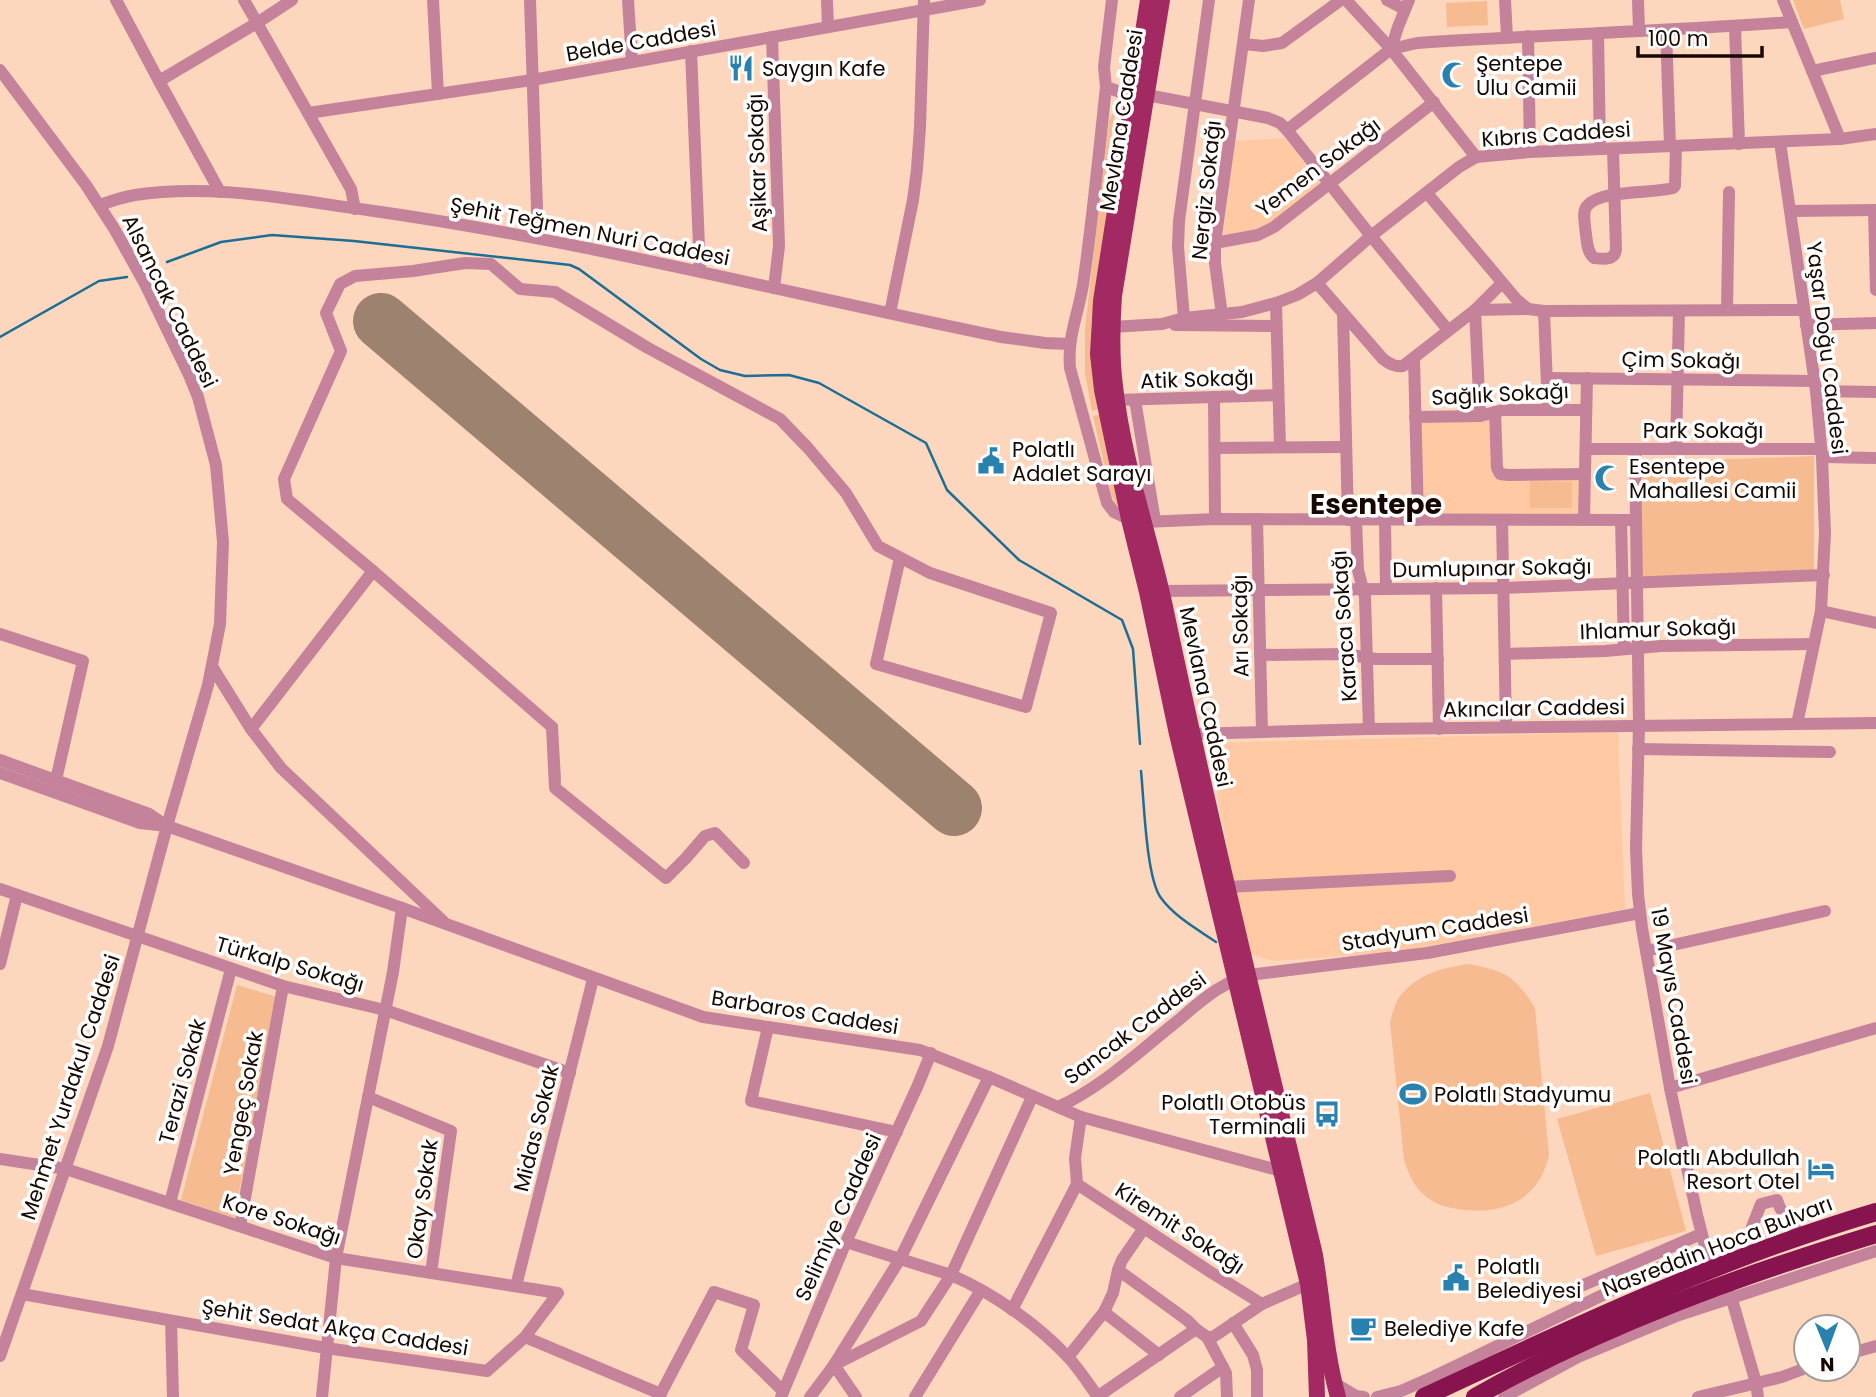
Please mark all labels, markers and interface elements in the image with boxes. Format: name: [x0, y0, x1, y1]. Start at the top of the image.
street label: Belde Caddesi: [564, 14, 718, 68]
scale bar: [1638, 14, 1762, 58]
text: 100 m: [1648, 24, 1708, 53]
street label: Mevlana Caddesi: [1092, 27, 1150, 213]
place label: Şentepe Ulu Camii: [1476, 49, 1577, 102]
restaurant icon: Saygın Kafe: [726, 53, 756, 83]
place label: Saygın Kafe: [762, 54, 885, 83]
mosque icon: Şentepe Ulu Camii: [1440, 60, 1470, 90]
street label: Aşikar Sokağı: [740, 93, 774, 233]
street label: Yemen Sokağı: [1250, 111, 1386, 223]
street label: Kıbrıs Caddesi: [1480, 114, 1632, 154]
street label: Nergiz Sokağı: [1184, 119, 1228, 261]
street label: Şehit Teğmen Nuri Caddesi: [448, 190, 732, 272]
street label: Alsancak Caddesi: [115, 210, 225, 392]
street label: Yaşar Doğu Caddesi: [1800, 240, 1854, 456]
street label: Çim Sokağı: [1621, 344, 1741, 376]
street label: Atik Sokağı: [1140, 363, 1254, 395]
street label: Sağlık Sokağı: [1431, 376, 1569, 412]
street label: Park Sokağı: [1643, 416, 1763, 445]
place label: Polatlı Adalet Sarayı: [1012, 435, 1152, 488]
public building icon: Polatlı Adalet Sarayı: [976, 446, 1006, 476]
place label: Esentepe Mahallesi Camii: [1629, 452, 1796, 505]
mosque icon: Esentepe Mahallesi Camii: [1593, 463, 1623, 493]
district label: Esentepe: [1310, 485, 1442, 524]
street label: Karaca Sokağı: [1324, 549, 1364, 703]
street label: Dumlupınar Sokağı: [1392, 552, 1592, 584]
street label: Arı Sokağı: [1225, 574, 1255, 678]
street label: Mevlana Caddesi: [1173, 604, 1239, 790]
street label: Ihlamur Sokağı: [1579, 612, 1737, 646]
street label: Akıncılar Caddesi: [1443, 692, 1625, 724]
street label: Stadyum Caddesi: [1339, 900, 1531, 958]
street label: 19 Mayıs Caddesi: [1644, 905, 1704, 1087]
street label: Türkalp Sokağı: [213, 929, 367, 999]
street label: Mehmet Yurdakul Caddesi: [13, 951, 127, 1223]
street label: Sancak Caddesi: [1058, 965, 1212, 1091]
street label: Barbaros Caddesi: [709, 983, 901, 1041]
street label: Terazi Sokak: [151, 1015, 213, 1147]
street label: Yengeç Sokak: [216, 1028, 270, 1177]
street label: Midas Sokak: [506, 1061, 566, 1194]
sports icon: Polatlı Stadyumu: [1398, 1079, 1428, 1109]
place label: Polatlı Stadyumu: [1434, 1080, 1611, 1109]
place label: Polatlı Otobüs Terminali: [1161, 1088, 1306, 1141]
bus stop icon: Polatlı Otobüs Terminali: [1312, 1099, 1342, 1129]
street label: Selimiye Caddesi: [788, 1128, 888, 1306]
street label: Okay Sokak: [399, 1137, 445, 1261]
place label: Polatlı Abdullah Resort Otel: [1638, 1143, 1800, 1196]
hotel icon: Polatlı Abdullah Resort Otel: [1806, 1154, 1836, 1184]
street label: Kiremit Sokağı: [1110, 1175, 1250, 1281]
street label: Kore Sokağı: [219, 1186, 345, 1252]
street label: Nasreddin Hoca Bulvarı: [1598, 1189, 1836, 1303]
place label: Polatlı Belediyesi: [1477, 1252, 1581, 1305]
public building icon: Polatlı Belediyesi: [1441, 1263, 1471, 1293]
street label: Şehit Sedat Akça Caddesi: [200, 1292, 470, 1362]
cafe icon: Belediye Kafe: [1348, 1313, 1378, 1343]
north arrow: [1792, 1313, 1862, 1383]
place label: Belediye Kafe: [1384, 1314, 1525, 1343]
text: N: [1820, 1351, 1835, 1378]

